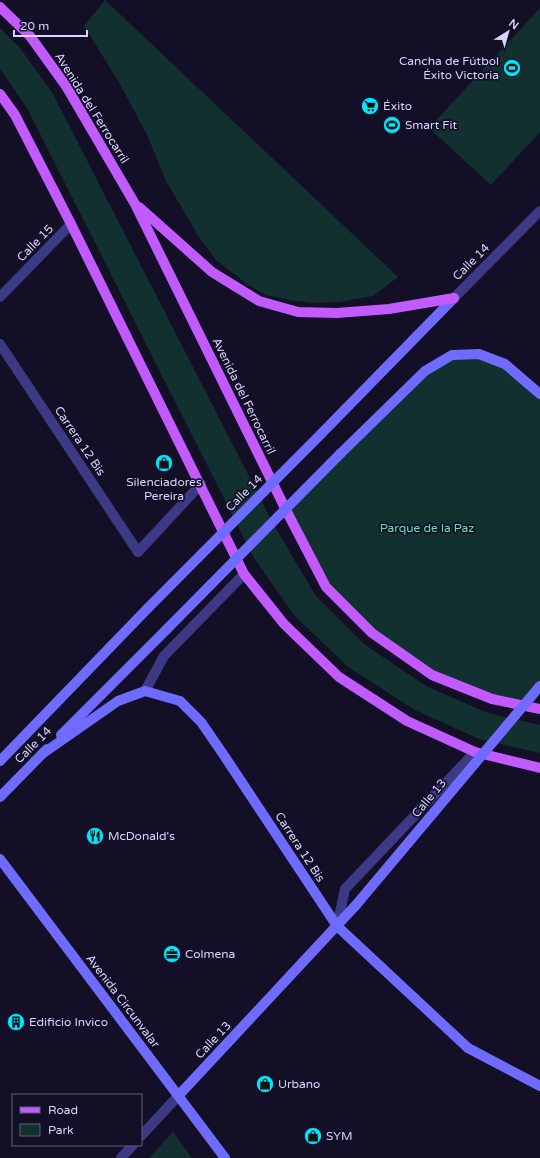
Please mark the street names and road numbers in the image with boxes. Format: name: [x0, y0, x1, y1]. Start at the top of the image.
street label: Avenida del Ferrocarril: [52, 50, 132, 166]
street label: Calle 15: [14, 222, 56, 264]
street label: Calle 14: [450, 240, 493, 283]
street label: Avenida del Ferrocarril: [210, 335, 278, 457]
street label: Carrera 12 Bis: [52, 404, 108, 478]
street label: Calle 14: [223, 471, 266, 514]
street label: Calle 14: [12, 723, 55, 766]
street label: Calle 13: [409, 776, 449, 820]
street label: Carrera 12 Bis: [272, 809, 328, 885]
street label: Avenida Circunvalar: [83, 952, 163, 1051]
street label: Calle 13: [192, 1018, 234, 1062]

